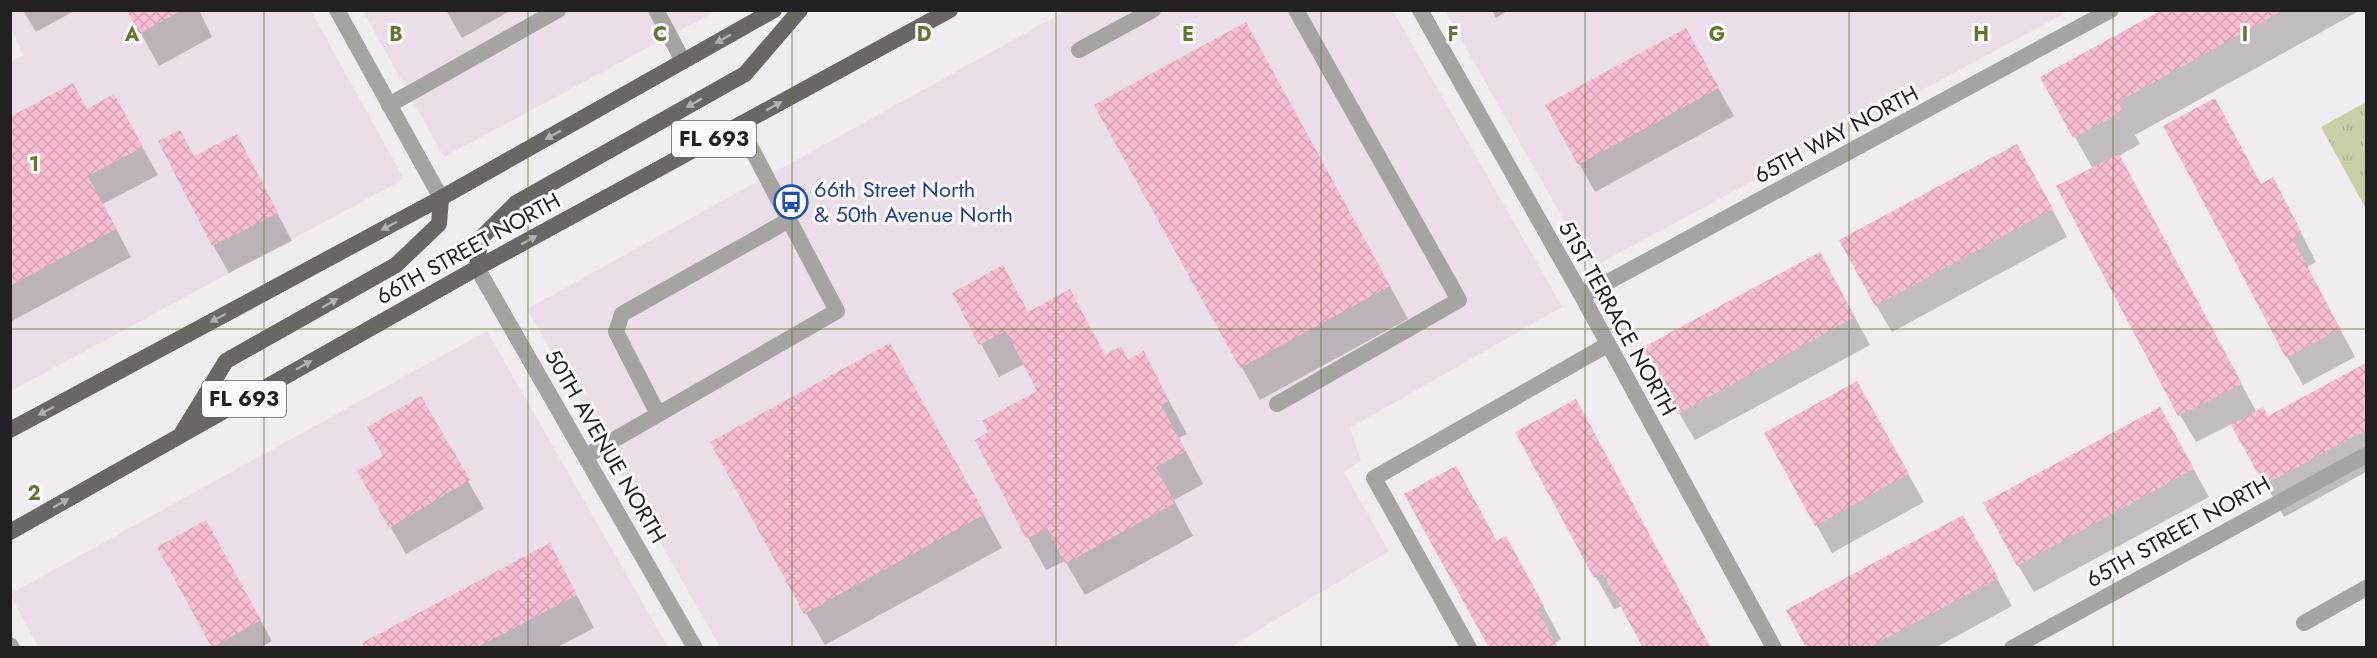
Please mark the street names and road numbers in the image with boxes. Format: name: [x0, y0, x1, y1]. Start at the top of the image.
street label: 65TH WAY NORTH: [1748, 77, 1924, 191]
road number: FL 693: [672, 121, 756, 157]
street label: 66TH STREET NORTH: [370, 184, 566, 312]
street label: 51ST TERRACE NORTH: [1551, 215, 1685, 421]
street label: 50TH AVENUE NORTH: [537, 343, 675, 549]
road number: FL 693: [202, 381, 286, 417]
street label: 65TH STREET NORTH: [2080, 467, 2276, 595]

